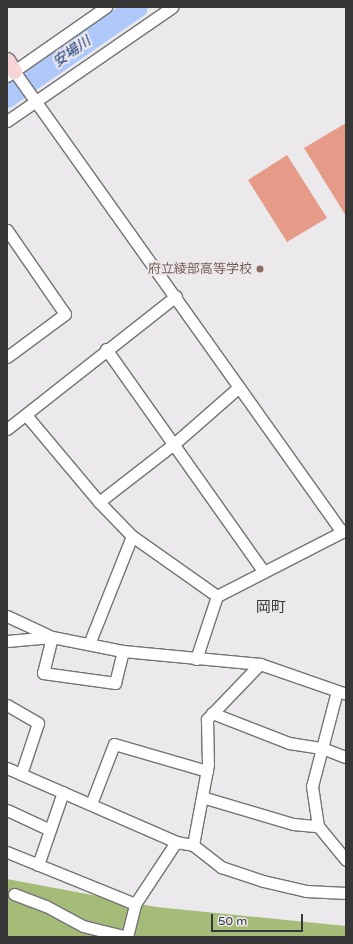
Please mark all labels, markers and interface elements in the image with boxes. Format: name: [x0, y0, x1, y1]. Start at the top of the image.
water label: 安場川: [50, 33, 94, 71]
place label: 府立綾部高等学校: [148, 261, 252, 277]
marker: 府立綾部高等学校: [255, 264, 265, 274]
district label: 岡町: [256, 599, 286, 617]
scale bar: [213, 906, 305, 932]
text: 50 m: [218, 914, 247, 928]

